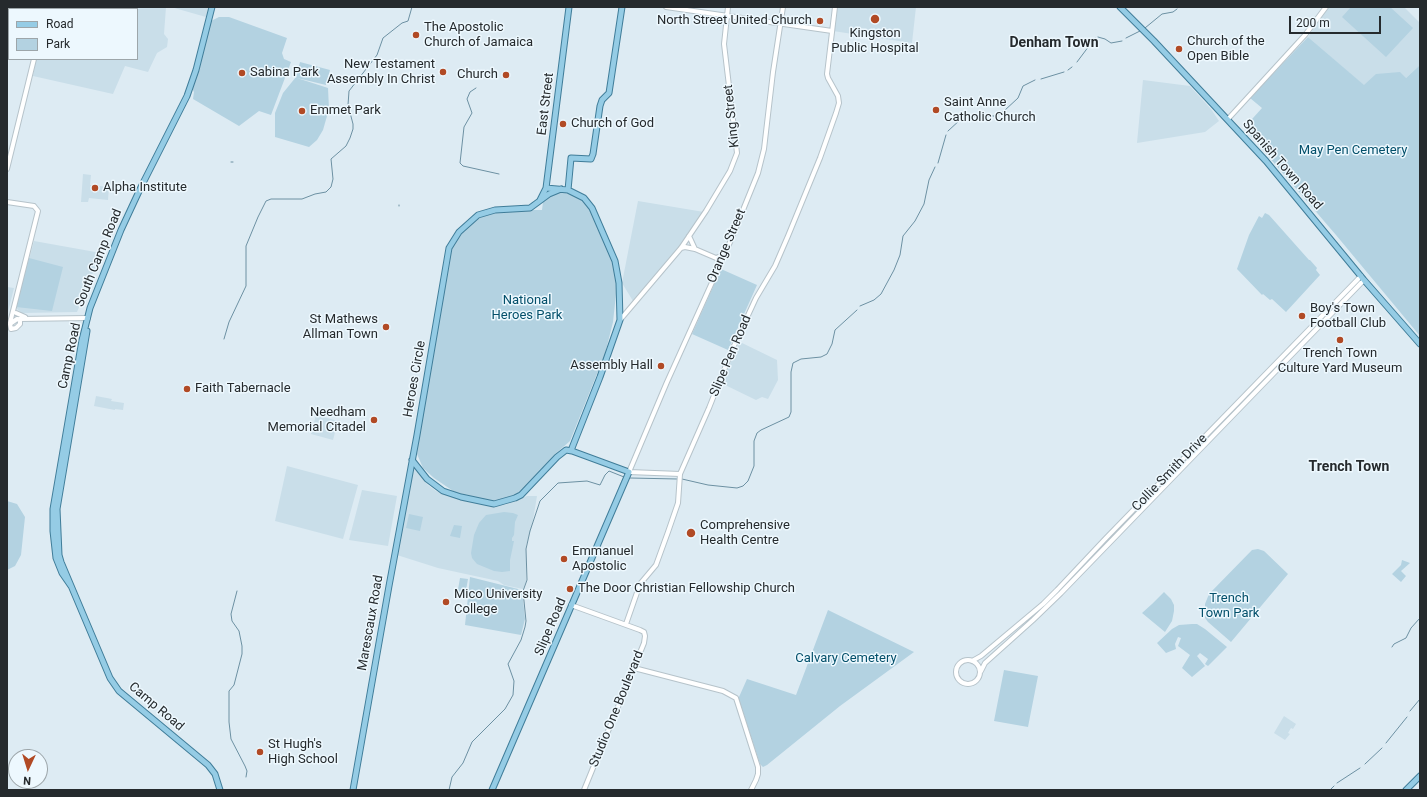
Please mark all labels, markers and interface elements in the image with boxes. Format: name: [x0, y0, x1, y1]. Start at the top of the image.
legend: [8, 8, 138, 60]
scale bar: [1291, 8, 1383, 34]
place label: North Street United Church: [657, 13, 812, 29]
marker: Kingston Public Hospital: [869, 13, 881, 25]
marker: North Street United Church: [815, 16, 825, 26]
text: 200 m: [1296, 16, 1330, 30]
text: Road: [46, 17, 74, 31]
place label: The Apostolic Church of Jamaica: [424, 20, 533, 51]
place label: Kingston Public Hospital: [831, 26, 919, 57]
marker: The Apostolic Church of Jamaica: [411, 30, 421, 40]
place label: Church of the Open Bible: [1187, 34, 1265, 65]
district label: Denham Town: [1010, 35, 1098, 51]
text: Park: [46, 37, 70, 51]
marker: Church of the Open Bible: [1174, 44, 1184, 54]
place label: New Testament Assembly In Christ: [327, 57, 435, 88]
place label: Sabina Park: [250, 65, 319, 81]
marker: New Testament Assembly In Christ: [438, 67, 448, 77]
place label: Church: [457, 67, 498, 83]
marker: Sabina Park: [237, 68, 247, 78]
marker: Church: [501, 70, 511, 80]
street label: East Street: [534, 72, 558, 136]
street label: King Street: [721, 84, 743, 148]
place label: Saint Anne Catholic Church: [944, 95, 1036, 126]
place label: Emmet Park: [310, 103, 381, 119]
marker: Saint Anne Catholic Church: [931, 105, 941, 115]
marker: Emmet Park: [297, 106, 307, 116]
place label: Church of God: [571, 116, 654, 132]
street label: Spanish Town Road: [1239, 117, 1325, 213]
marker: Church of God: [558, 119, 568, 129]
park label: May Pen Cemetery: [1299, 143, 1407, 159]
place label: Alpha Institute: [103, 180, 187, 196]
marker: Alpha Institute: [90, 183, 100, 193]
street label: South Camp Road: [72, 207, 126, 309]
street label: Orange Street: [704, 207, 750, 285]
park label: National Heroes Park: [492, 293, 562, 324]
place label: Boy's Town Football Club: [1310, 301, 1386, 332]
marker: Boy's Town Football Club: [1297, 311, 1307, 321]
place label: St Mathews Allman Town: [303, 312, 378, 343]
street label: Slipe Pen Road: [707, 313, 755, 399]
street label: Camp Road: [55, 321, 85, 391]
marker: St Mathews Allman Town: [381, 322, 391, 332]
marker: Trench Town Culture Yard Museum: [1335, 335, 1345, 345]
street label: Heroes Circle: [401, 340, 429, 418]
place label: Trench Town Culture Yard Museum: [1278, 346, 1402, 377]
place label: Assembly Hall: [570, 358, 653, 374]
marker: Assembly Hall: [656, 361, 666, 371]
place label: Faith Tabernacle: [195, 381, 291, 397]
marker: Faith Tabernacle: [182, 384, 192, 394]
place label: Needham Memorial Citadel: [268, 405, 366, 436]
marker: Needham Memorial Citadel: [369, 415, 379, 425]
street label: Collie Smith Drive: [1129, 431, 1211, 515]
district label: Trench Town: [1309, 459, 1389, 475]
place label: Comprehensive Health Centre: [700, 518, 790, 549]
marker: Comprehensive Health Centre: [685, 527, 697, 539]
place label: Emmanuel Apostolic: [572, 544, 634, 575]
marker: Emmanuel Apostolic: [559, 554, 569, 564]
street label: Marescaux Road: [355, 574, 387, 672]
place label: The Door Christian Fellowship Church: [578, 581, 795, 597]
marker: The Door Christian Fellowship Church: [565, 584, 575, 594]
place label: Mico University College: [454, 587, 543, 618]
park label: Trench Town Park: [1199, 591, 1259, 622]
street label: Slipe Road: [532, 596, 570, 658]
marker: Mico University College: [441, 597, 451, 607]
street label: Studio One Boulevard: [587, 649, 647, 769]
park label: Calvary Cemetery: [795, 651, 897, 667]
street label: Camp Road: [125, 679, 187, 735]
place label: St Hugh's High School: [268, 737, 338, 768]
marker: St Hugh's High School: [255, 747, 265, 757]
north arrow: [8, 749, 48, 789]
text: N: [23, 774, 32, 787]

